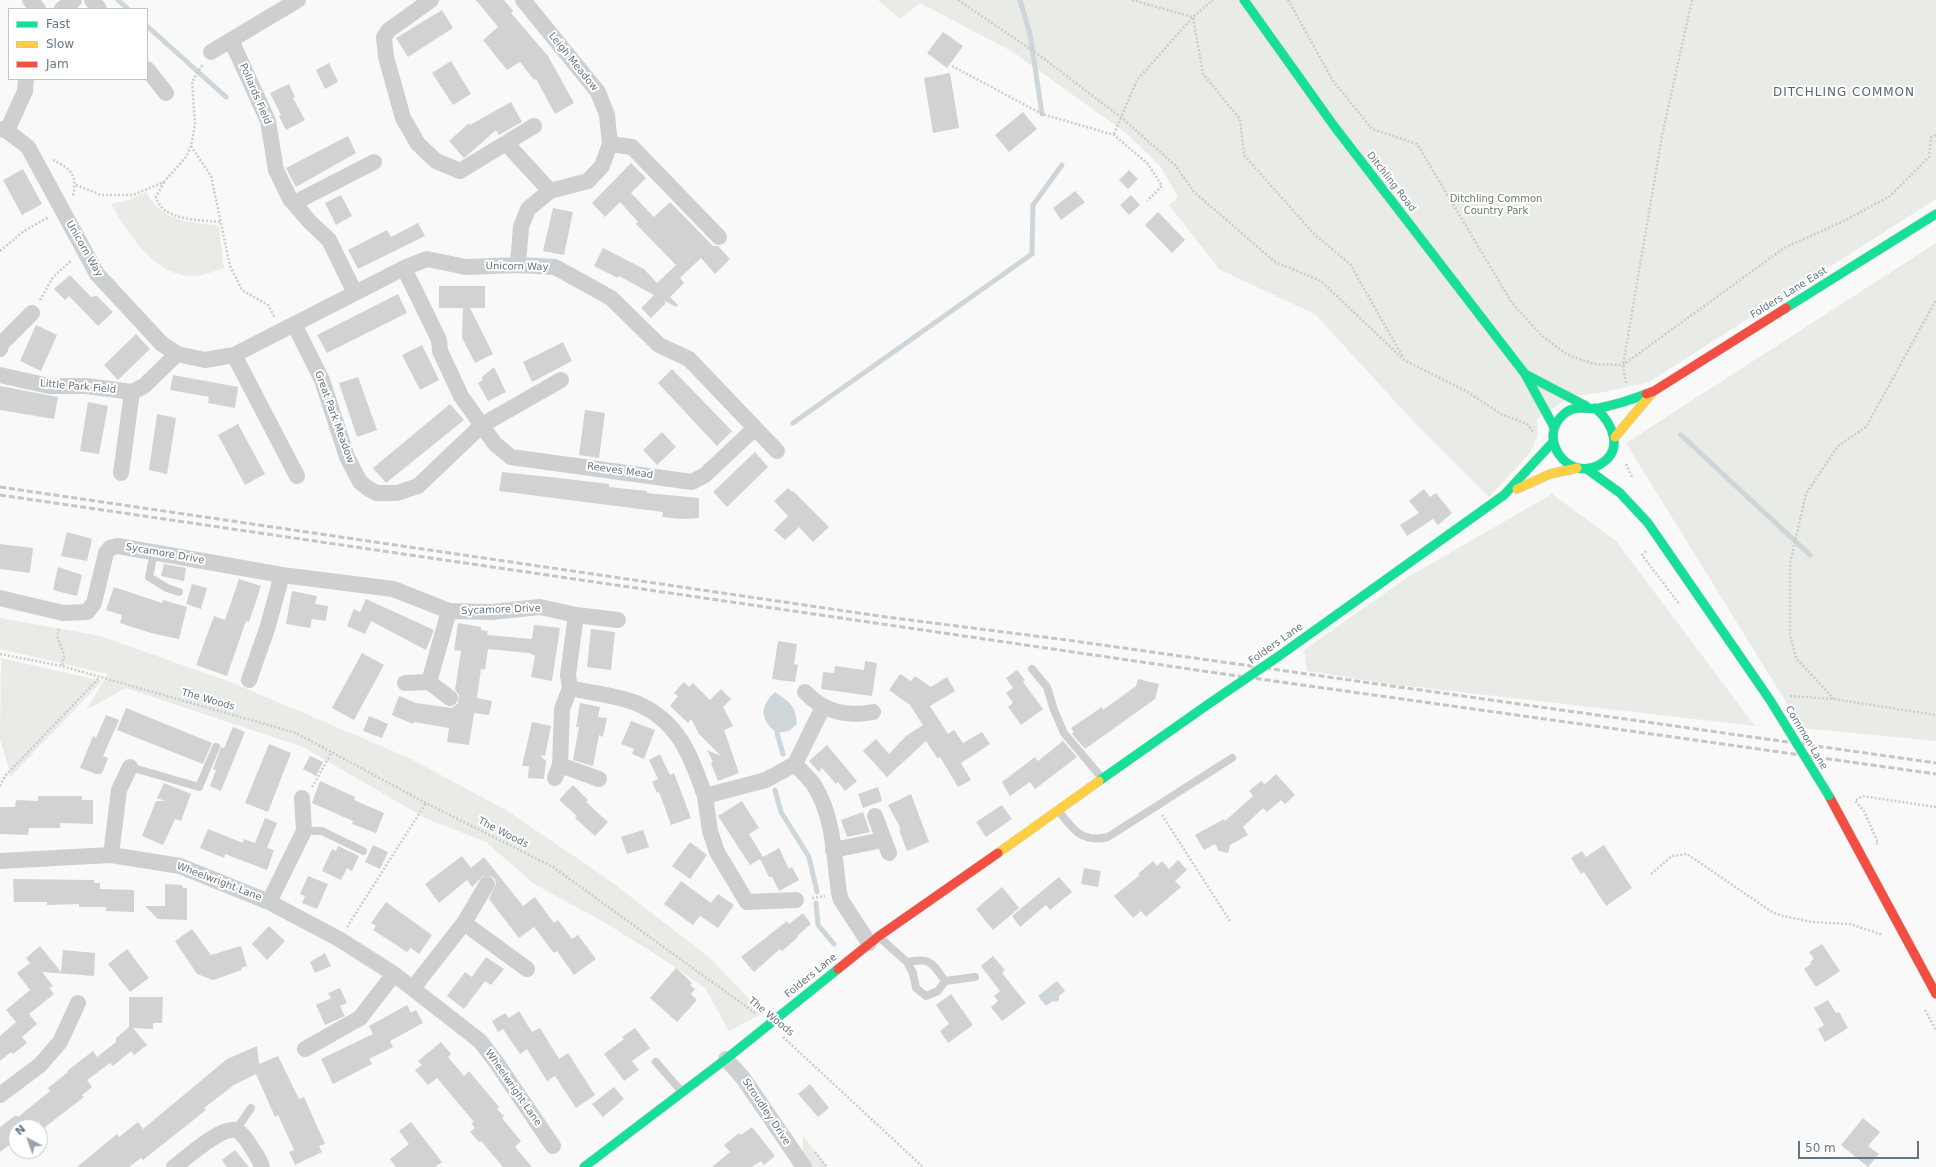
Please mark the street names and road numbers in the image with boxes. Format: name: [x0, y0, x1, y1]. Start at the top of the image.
street label: Leigh Meadow: [546, 30, 600, 94]
street label: Pollards Field: [237, 62, 273, 126]
street label: Ditchling Road: [1364, 150, 1418, 214]
street label: Unicorn Way: [63, 219, 105, 279]
street label: Unicorn Way: [486, 260, 548, 274]
street label: Folders Lane East: [1748, 265, 1830, 321]
street label: Great Park Meadow: [312, 369, 356, 465]
street label: Little Park Field: [40, 378, 116, 396]
street label: Reeves Mead: [586, 460, 654, 482]
street label: Sycamore Drive: [125, 541, 205, 567]
street label: Sycamore Drive: [461, 603, 541, 617]
street label: Folders Lane: [1247, 621, 1305, 667]
street label: The Woods: [180, 687, 236, 713]
street label: Common Lane: [1782, 704, 1830, 772]
street label: The Woods: [476, 815, 530, 851]
street label: Wheelwright Lane: [175, 860, 263, 904]
street label: Folders Lane: [783, 951, 839, 1001]
street label: The Woods: [746, 995, 796, 1039]
street label: Wheelwright Lane: [482, 1048, 544, 1128]
street label: Stroudley Drive: [739, 1076, 793, 1148]

